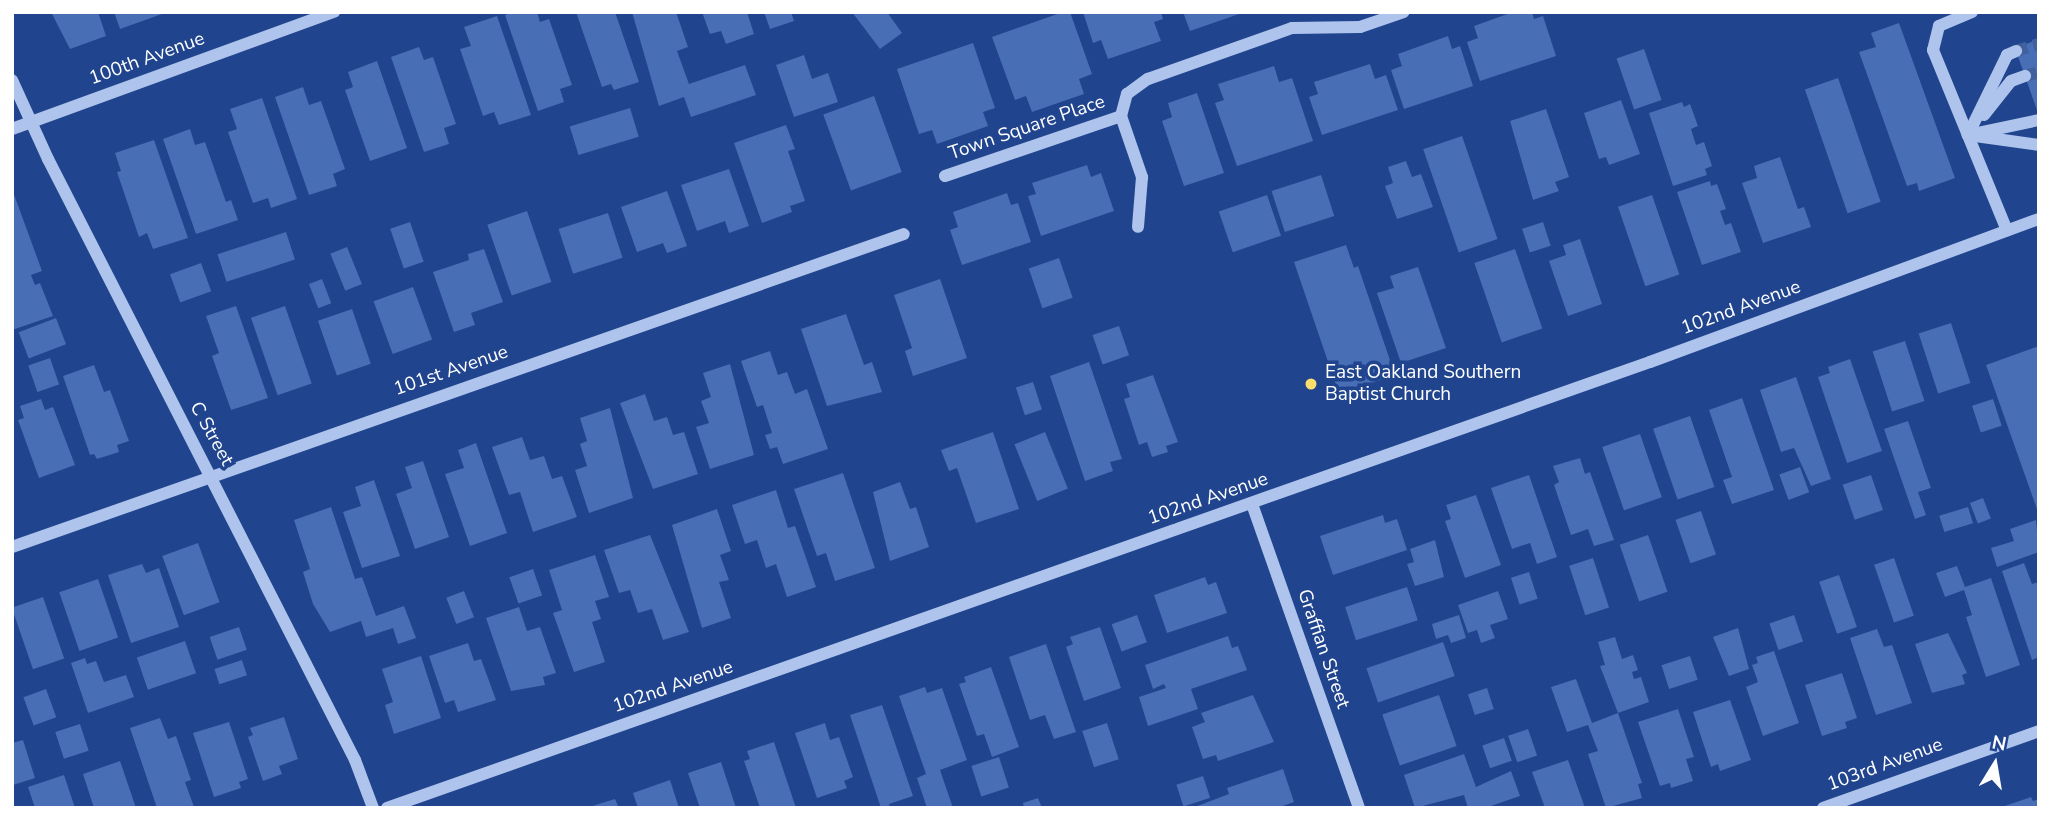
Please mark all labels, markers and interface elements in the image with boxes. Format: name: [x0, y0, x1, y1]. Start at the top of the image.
street label: 100th Avenue: [86, 28, 208, 90]
street label: Town Square Place: [946, 91, 1108, 165]
street label: 102nd Avenue: [1678, 276, 1804, 340]
street label: 101st Avenue: [391, 341, 511, 401]
place label: East Oakland Southern Baptist Church: [1325, 362, 1521, 406]
marker: East Oakland Southern Baptist Church: [1303, 376, 1319, 392]
street label: C Street: [184, 398, 238, 470]
street label: 102nd Avenue: [1145, 468, 1271, 530]
street label: Graffian Street: [1292, 586, 1354, 712]
street label: 102nd Avenue: [610, 656, 736, 718]
north arrow: [1960, 729, 2030, 799]
text: N: [1990, 729, 2008, 758]
street label: 103rd Avenue: [1824, 734, 1946, 796]

